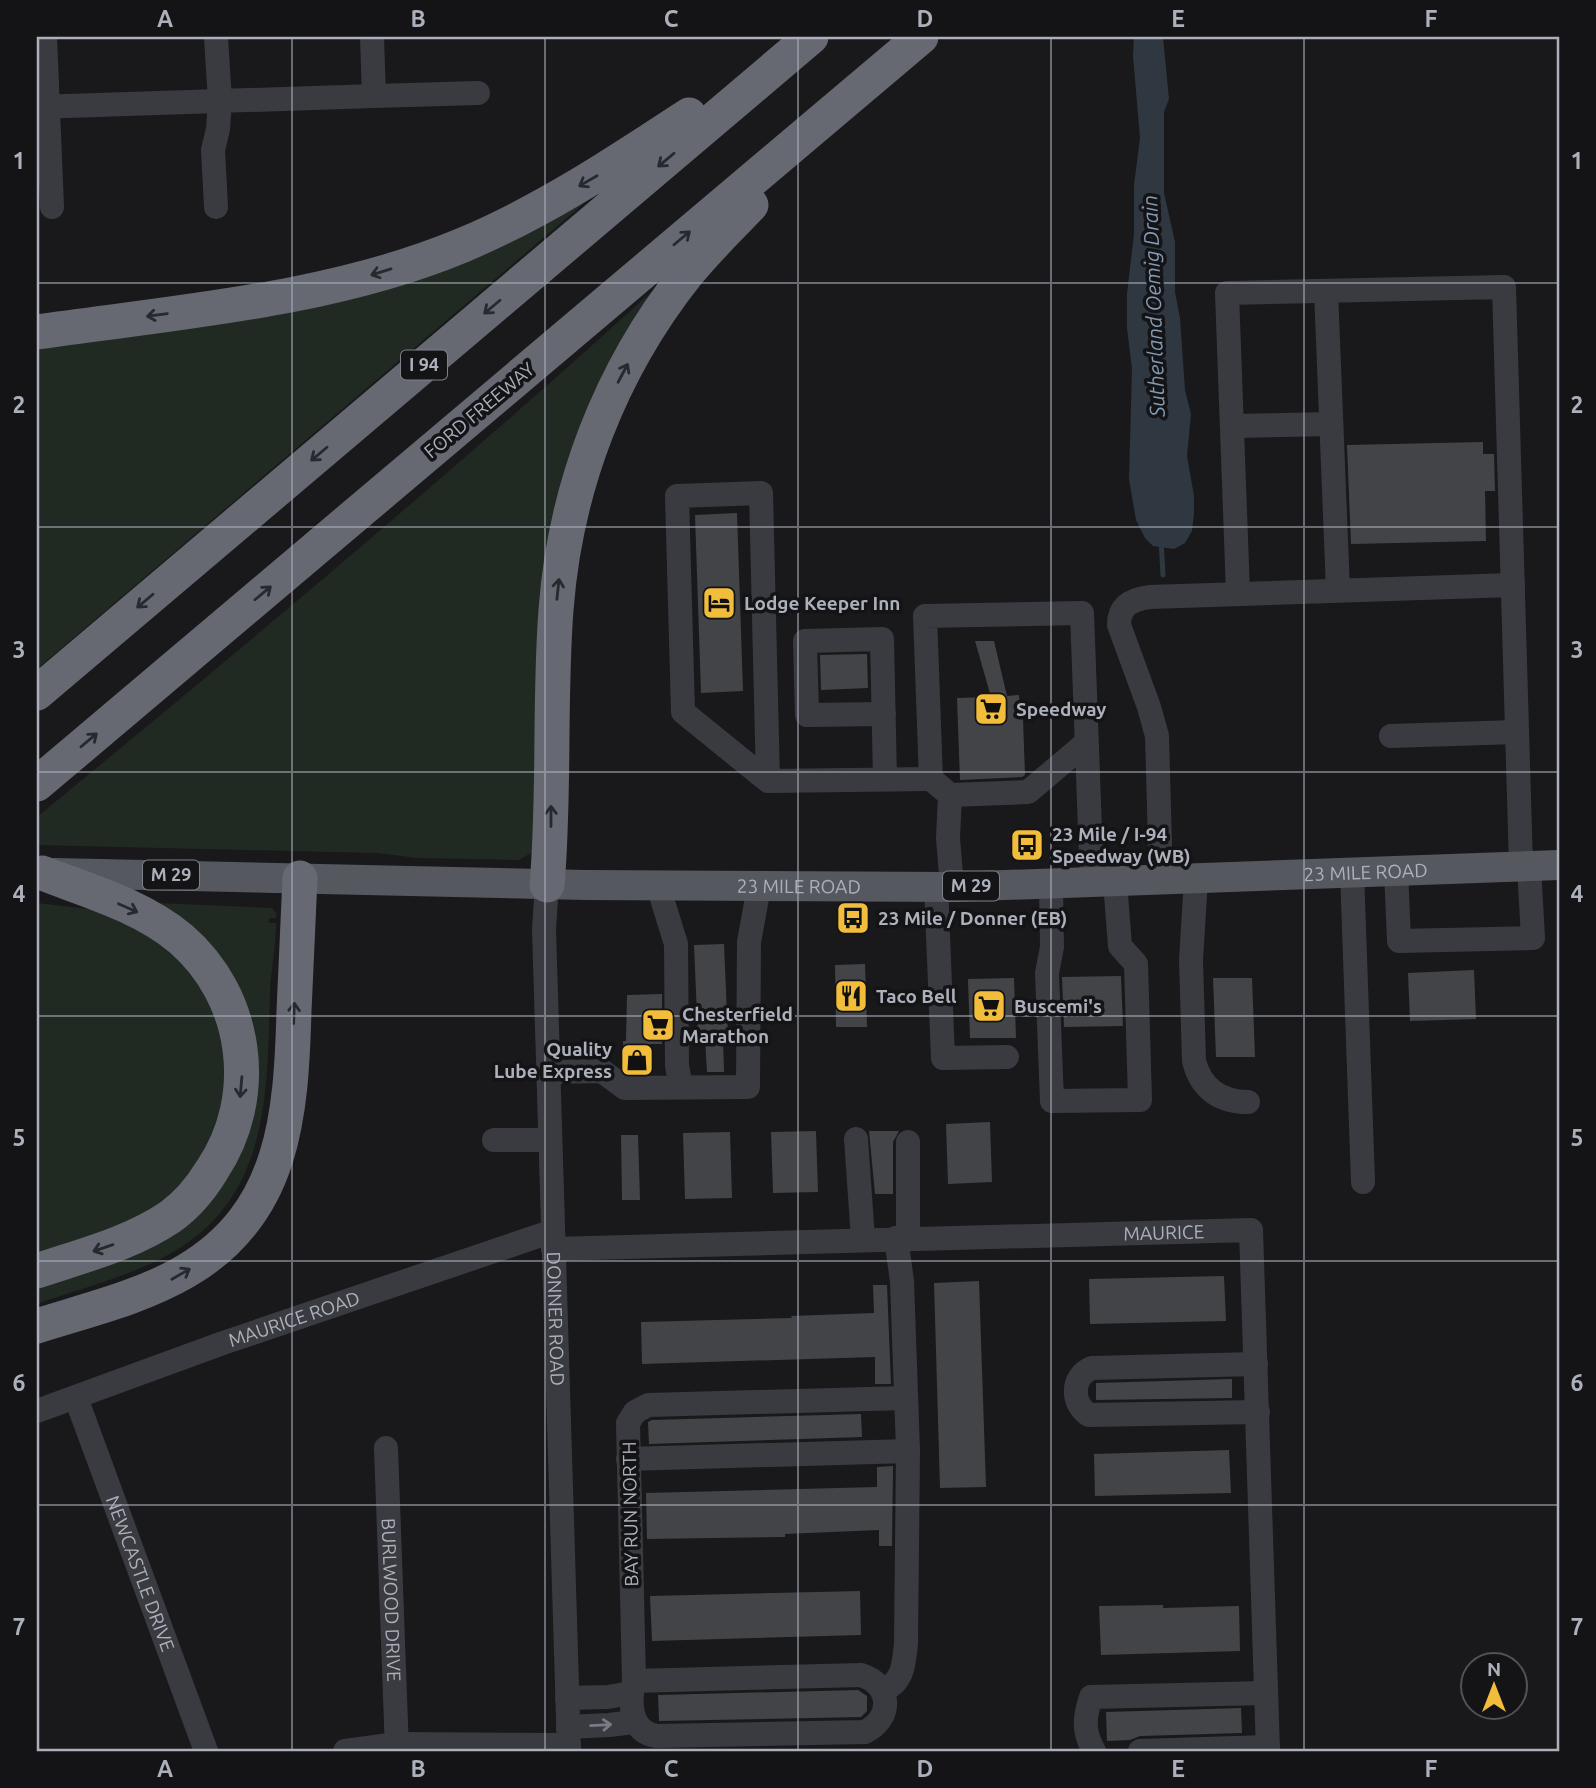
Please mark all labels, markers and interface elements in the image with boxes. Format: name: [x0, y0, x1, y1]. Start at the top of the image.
text: A: [157, 6, 173, 31]
text: B: [410, 6, 426, 31]
text: C: [664, 6, 679, 31]
text: D: [917, 6, 933, 31]
text: E: [1171, 6, 1185, 31]
text: F: [1425, 6, 1438, 31]
text: 1: [13, 148, 25, 173]
text: 1: [1571, 148, 1583, 173]
one-way arrow: [657, 152, 675, 168]
one-way arrow: [578, 175, 599, 188]
water label: Sutherland Oemig Drain: [1137, 195, 1169, 419]
one-way arrow: [673, 230, 691, 246]
one-way arrow: [370, 267, 392, 280]
one-way arrow: [483, 299, 501, 315]
one-way arrow: [146, 308, 169, 321]
road number: I 94: [401, 351, 447, 380]
street label: FORD FREEWAY: [420, 358, 538, 462]
one-way arrow: [617, 363, 631, 384]
text: 2: [13, 392, 25, 417]
text: 2: [1571, 392, 1583, 417]
one-way arrow: [310, 446, 328, 462]
one-way arrow: [552, 578, 565, 601]
hotel icon: Lodge Keeper Inn: [700, 584, 738, 622]
one-way arrow: [253, 585, 271, 600]
place label: Lodge Keeper Inn: [744, 592, 900, 614]
one-way arrow: [136, 593, 154, 609]
text: 3: [13, 637, 25, 662]
text: 3: [1571, 637, 1583, 662]
supermarket icon: Speedway: [972, 690, 1010, 728]
place label: Speedway: [1016, 698, 1106, 720]
one-way arrow: [79, 732, 97, 747]
one-way arrow: [544, 805, 558, 828]
place label: 23 Mile / I-94 Speedway (WB): [1052, 823, 1191, 867]
bus stop icon: 23 Mile / I-94 Speedway (WB): [1008, 826, 1046, 864]
street label: 23 MILE ROAD: [1303, 859, 1428, 885]
road number: M 29: [143, 860, 199, 890]
road number: M 29: [943, 872, 999, 900]
street label: 23 MILE ROAD: [737, 875, 861, 898]
text: 4: [13, 881, 26, 906]
text: 4: [1571, 881, 1584, 906]
bus stop icon: 23 Mile / Donner (EB): [834, 899, 872, 937]
one-way arrow: [117, 902, 139, 915]
place label: 23 Mile / Donner (EB): [878, 907, 1067, 929]
restaurant icon: Taco Bell: [832, 977, 870, 1015]
place label: Taco Bell: [876, 985, 957, 1007]
supermarket icon: Buscemi's: [970, 987, 1008, 1025]
place label: Buscemi's: [1014, 995, 1102, 1017]
one-way arrow: [288, 1002, 301, 1025]
place label: Chesterfield Marathon: [682, 1003, 793, 1047]
supermarket icon: Chesterfield Marathon: [639, 1006, 677, 1044]
place label: Quality Lube Express: [494, 1038, 612, 1082]
shop icon: Quality Lube Express: [618, 1041, 656, 1079]
one-way arrow: [235, 1075, 248, 1098]
text: 5: [13, 1125, 25, 1150]
text: 5: [1571, 1125, 1583, 1150]
street label: MAURICE: [1123, 1220, 1204, 1244]
one-way arrow: [92, 1243, 114, 1255]
street label: DONNER ROAD: [543, 1251, 569, 1386]
one-way arrow: [170, 1267, 191, 1280]
street label: MAURICE ROAD: [225, 1286, 363, 1351]
text: 6: [13, 1370, 26, 1395]
text: 6: [1571, 1370, 1584, 1395]
street label: BAY RUN NORTH: [618, 1441, 642, 1587]
street label: NEWCASTLE DRIVE: [102, 1492, 179, 1655]
street label: BURLWOOD DRIVE: [378, 1518, 405, 1682]
text: 7: [13, 1614, 25, 1639]
text: 7: [1571, 1614, 1583, 1639]
north arrow: [1460, 1652, 1530, 1722]
text: N: [1487, 1658, 1501, 1680]
one-way arrow: [589, 1719, 612, 1732]
text: A: [157, 1756, 173, 1781]
text: B: [410, 1756, 426, 1781]
text: C: [664, 1756, 679, 1781]
text: D: [917, 1756, 933, 1781]
text: E: [1171, 1756, 1185, 1781]
text: F: [1425, 1756, 1438, 1781]

